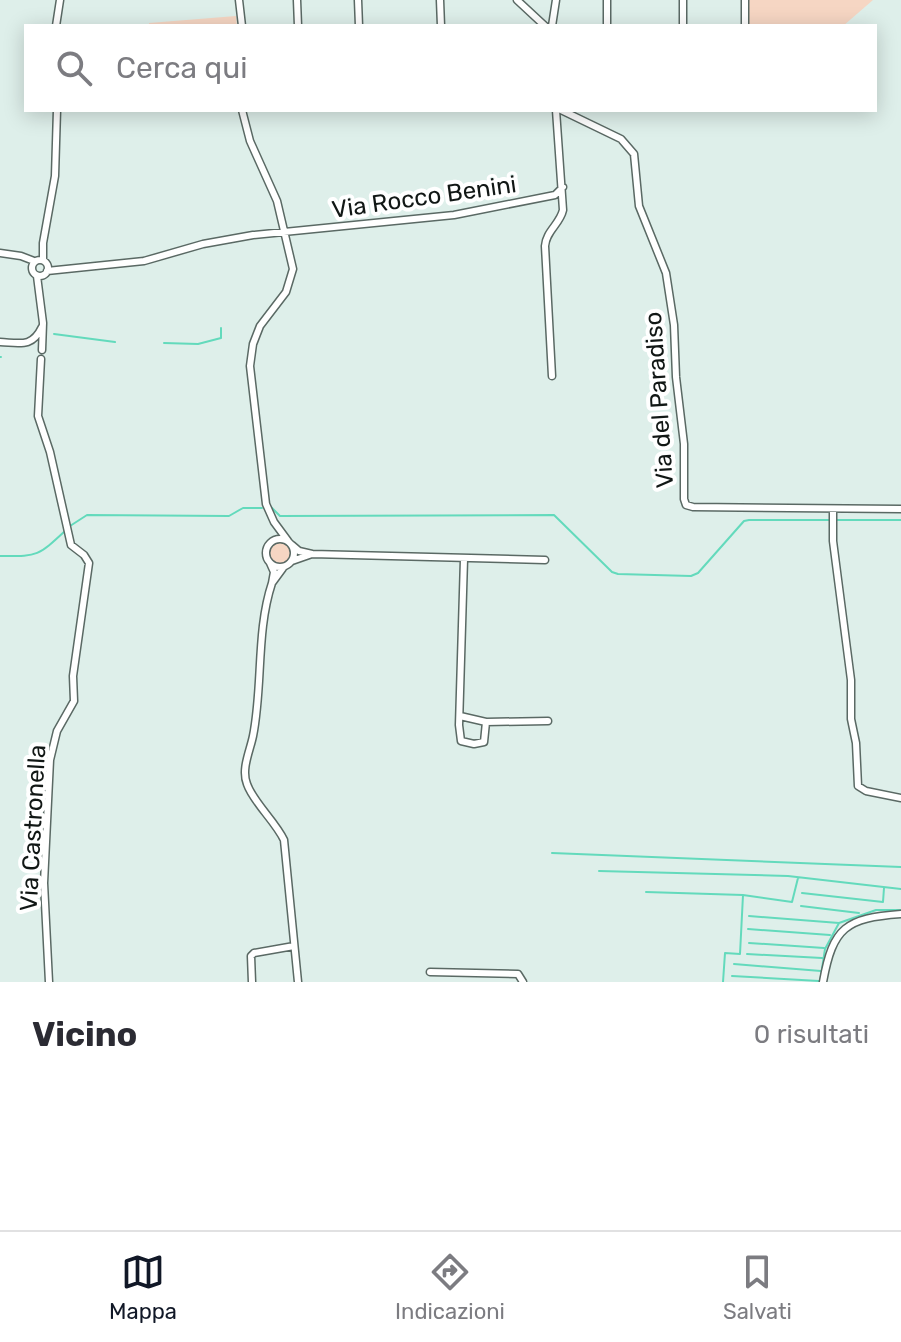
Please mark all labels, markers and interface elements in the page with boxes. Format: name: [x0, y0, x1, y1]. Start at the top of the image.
search box: [24, 24, 877, 112]
icon: search: [52, 46, 96, 90]
text: Cerca qui: [116, 50, 248, 86]
street label: Via Rocco Benini: [330, 170, 518, 224]
street label: Via del Paradiso: [639, 311, 679, 489]
street label: Via Castronella: [15, 744, 51, 912]
text: Vicino: [32, 1014, 137, 1055]
text: 0 risultati: [754, 1019, 869, 1050]
tab: Mappa: [109, 1250, 177, 1325]
tab: Indicazioni: [395, 1250, 505, 1325]
tab: Salvati: [723, 1250, 792, 1325]

